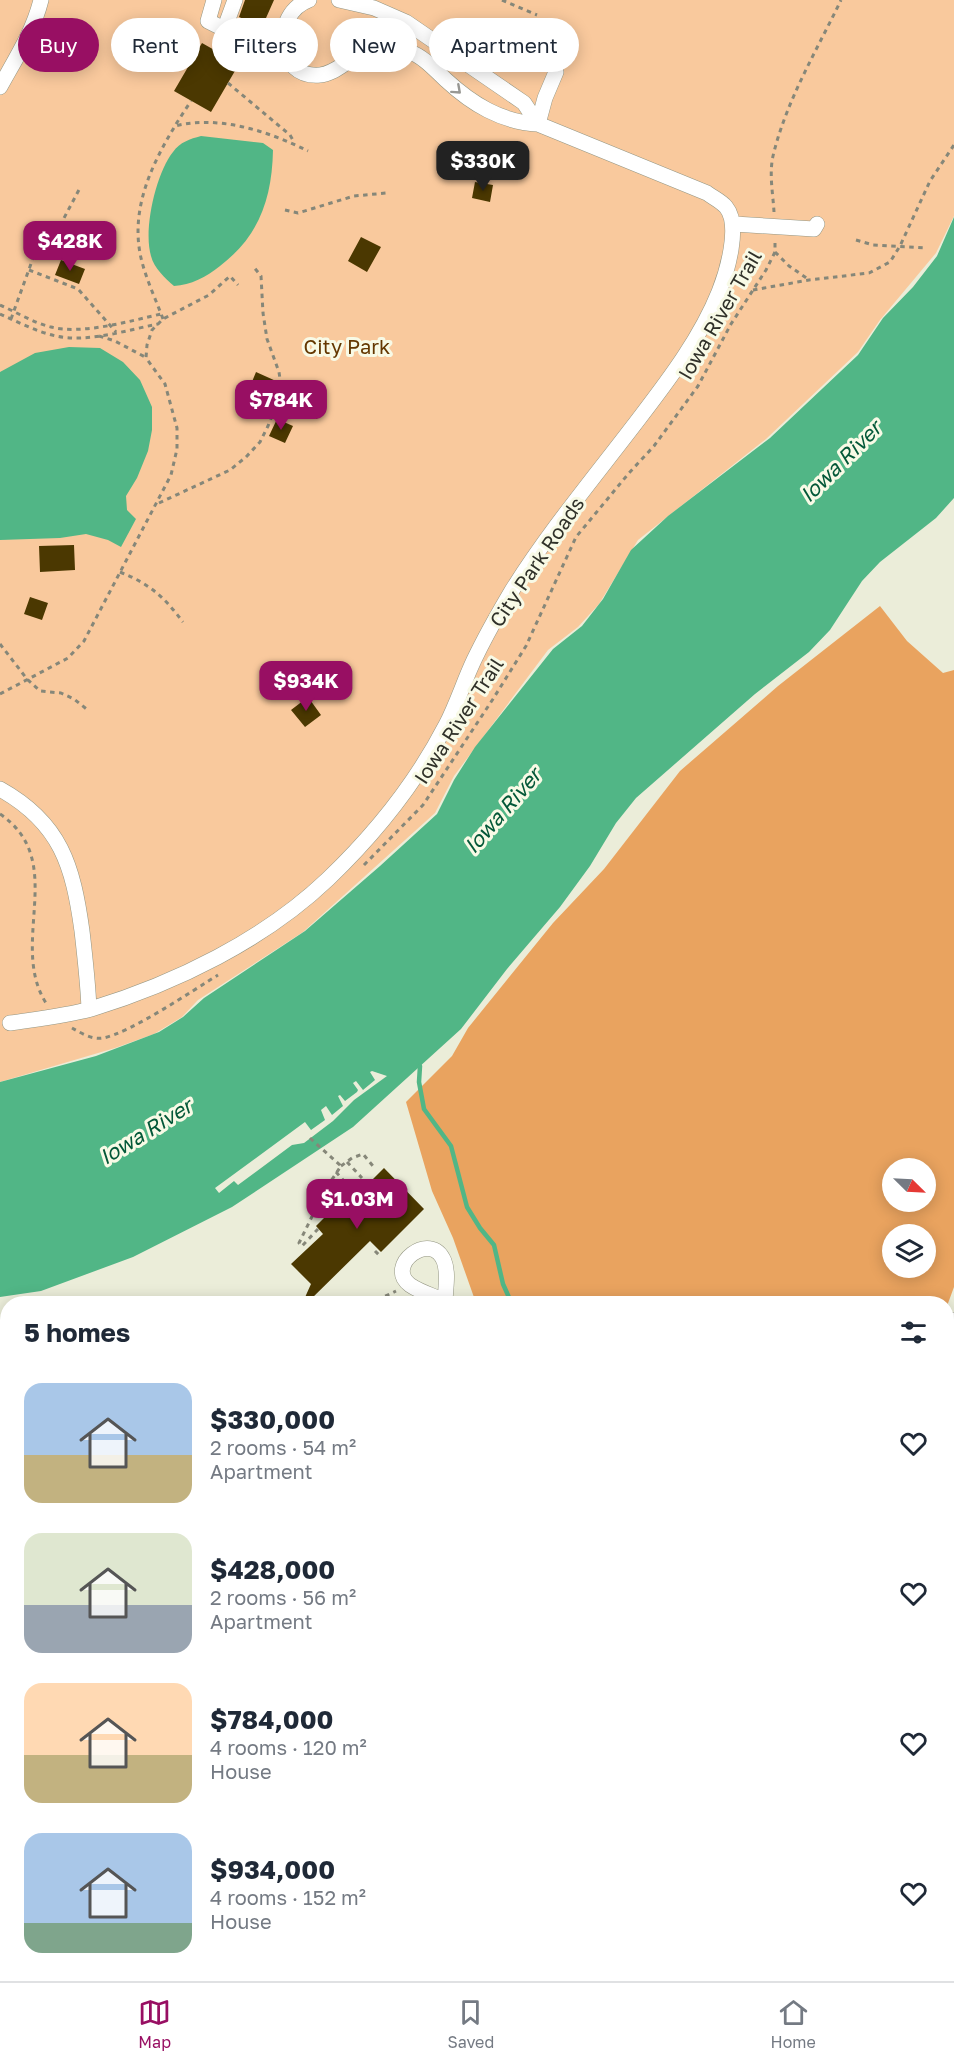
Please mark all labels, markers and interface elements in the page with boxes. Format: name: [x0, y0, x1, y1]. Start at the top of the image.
chip: Buy: [18, 18, 99, 72]
chip: Rent: [111, 18, 200, 72]
chip: Filters: [212, 18, 318, 72]
chip: New: [330, 18, 417, 72]
chip: Apartment: [429, 18, 579, 72]
one-way arrow: [451, 83, 461, 94]
pin: $330K: [441, 141, 525, 192]
text: $330K: [450, 148, 516, 172]
pin: $428K: [28, 221, 112, 272]
text: $428K: [37, 228, 103, 252]
street label: Iowa River Trail: [672, 245, 766, 384]
park label: City Park: [304, 334, 390, 358]
pin: $784K: [239, 380, 323, 431]
text: $784K: [249, 387, 313, 411]
water label: Iowa River: [794, 413, 888, 507]
street label: City Park Roads: [484, 492, 588, 631]
street label: Iowa River Trail: [408, 653, 508, 788]
pin: $934K: [264, 661, 348, 712]
text: $934K: [273, 668, 339, 692]
water label: Iowa River: [458, 760, 548, 858]
water label: Iowa River: [94, 1091, 199, 1170]
north arrow: [882, 1158, 936, 1212]
map controls: [882, 1158, 936, 1278]
pin: $1.03M: [308, 1179, 406, 1230]
text: $1.03M: [320, 1186, 394, 1210]
button: layers: [882, 1224, 936, 1278]
icon: filters: [897, 1316, 930, 1349]
text: 5 homes: [24, 1317, 130, 1348]
text: $330,000: [210, 1404, 335, 1435]
icon: home: [72, 1407, 144, 1479]
icon: heart: [897, 1427, 930, 1460]
text: 2 rooms · 54 m²: [210, 1435, 356, 1459]
text: Apartment: [210, 1459, 313, 1483]
text: $428,000: [210, 1554, 335, 1585]
icon: home: [72, 1557, 144, 1629]
icon: heart: [897, 1577, 930, 1610]
text: 2 rooms · 56 m²: [210, 1585, 356, 1609]
text: Apartment: [210, 1609, 313, 1633]
text: $784,000: [210, 1704, 334, 1735]
icon: home: [72, 1707, 144, 1779]
icon: heart: [897, 1727, 930, 1760]
text: 4 rooms · 120 m²: [210, 1735, 367, 1759]
text: House: [210, 1759, 272, 1783]
text: $934,000: [210, 1854, 335, 1885]
icon: home: [72, 1857, 144, 1929]
icon: heart: [897, 1877, 930, 1910]
text: 4 rooms · 152 m²: [210, 1885, 366, 1909]
text: House: [210, 1909, 272, 1933]
tab: Map: [138, 1996, 171, 2052]
tab: Saved: [448, 1996, 494, 2052]
tab: Home: [771, 1996, 816, 2052]

